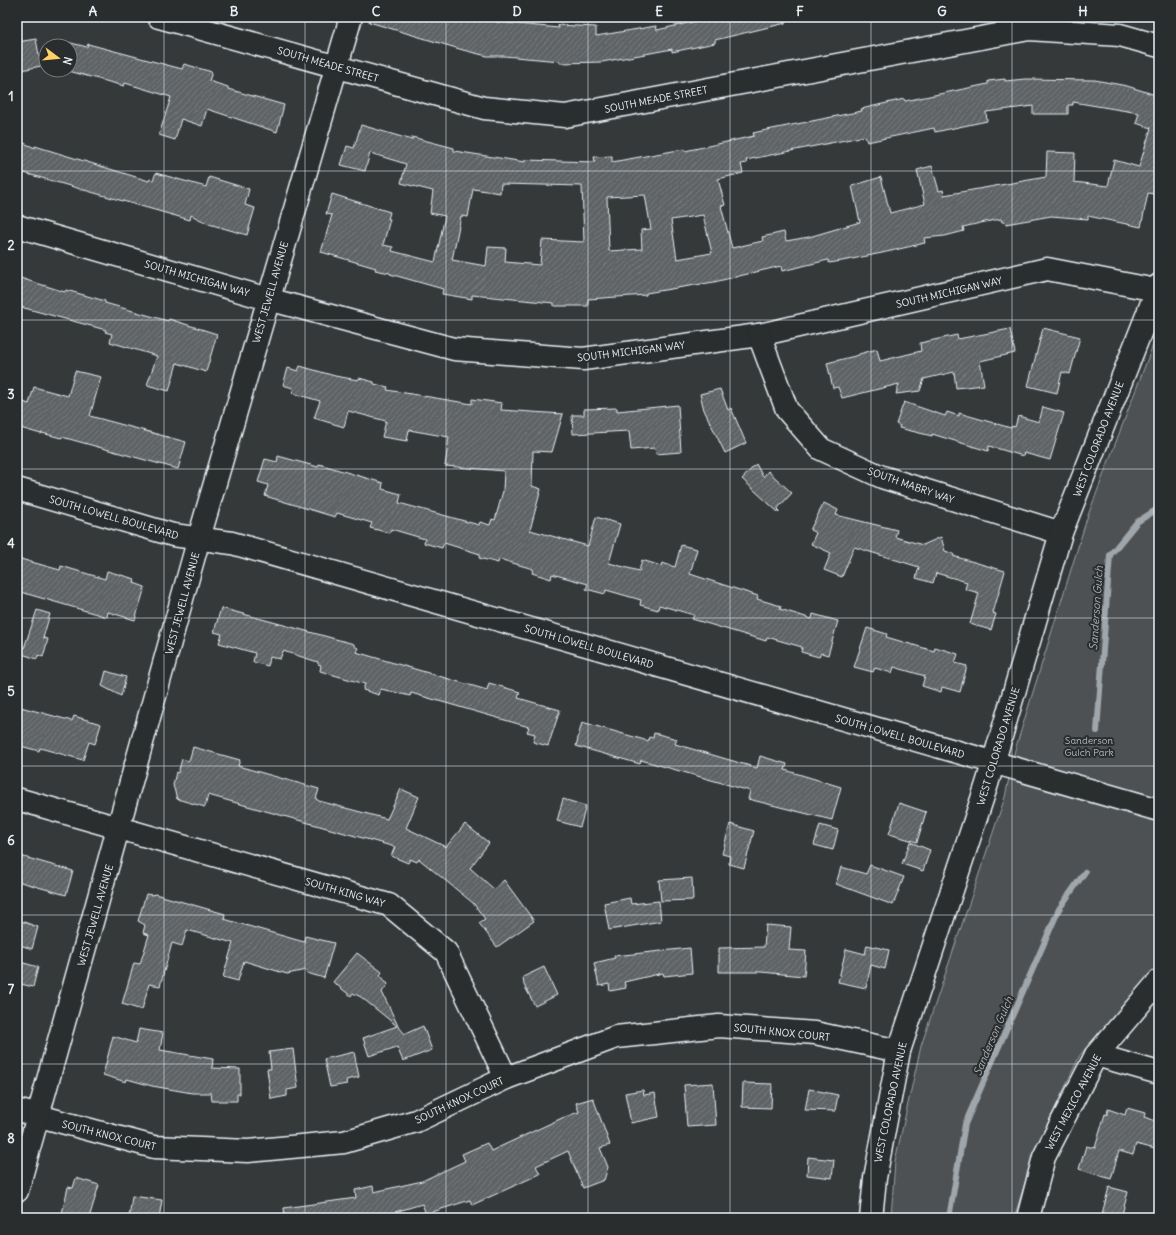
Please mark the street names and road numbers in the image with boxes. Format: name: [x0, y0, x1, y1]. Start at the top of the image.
street label: SOUTH MEADE STREET: [276, 44, 380, 85]
street label: SOUTH MEADE STREET: [603, 83, 709, 116]
street label: WEST JEWELL AVENUE: [250, 240, 291, 345]
street label: SOUTH MICHIGAN WAY: [143, 257, 251, 300]
street label: SOUTH MICHIGAN WAY: [895, 274, 1004, 311]
street label: SOUTH MICHIGAN WAY: [576, 338, 686, 365]
street label: WEST COLORADO AVENUE: [1070, 379, 1127, 499]
street label: SOUTH MABRY WAY: [866, 465, 956, 507]
street label: SOUTH LOWELL BOULEVARD: [48, 493, 180, 542]
street label: WEST JEWELL AVENUE: [163, 550, 202, 656]
street label: SOUTH LOWELL BOULEVARD: [523, 622, 655, 671]
street label: WEST COLORADO AVENUE: [974, 685, 1023, 807]
street label: SOUTH LOWELL BOULEVARD: [834, 712, 966, 761]
street label: WEST JEWELL AVENUE: [75, 863, 116, 968]
street label: SOUTH KING WAY: [303, 875, 387, 910]
street label: SOUTH KNOX COURT: [733, 1021, 831, 1044]
street label: WEST COLORADO AVENUE: [871, 1041, 910, 1164]
street label: WEST MEXICO AVENUE: [1043, 1052, 1104, 1152]
street label: SOUTH KNOX COURT: [413, 1074, 506, 1127]
street label: SOUTH KNOX COURT: [61, 1118, 157, 1153]

